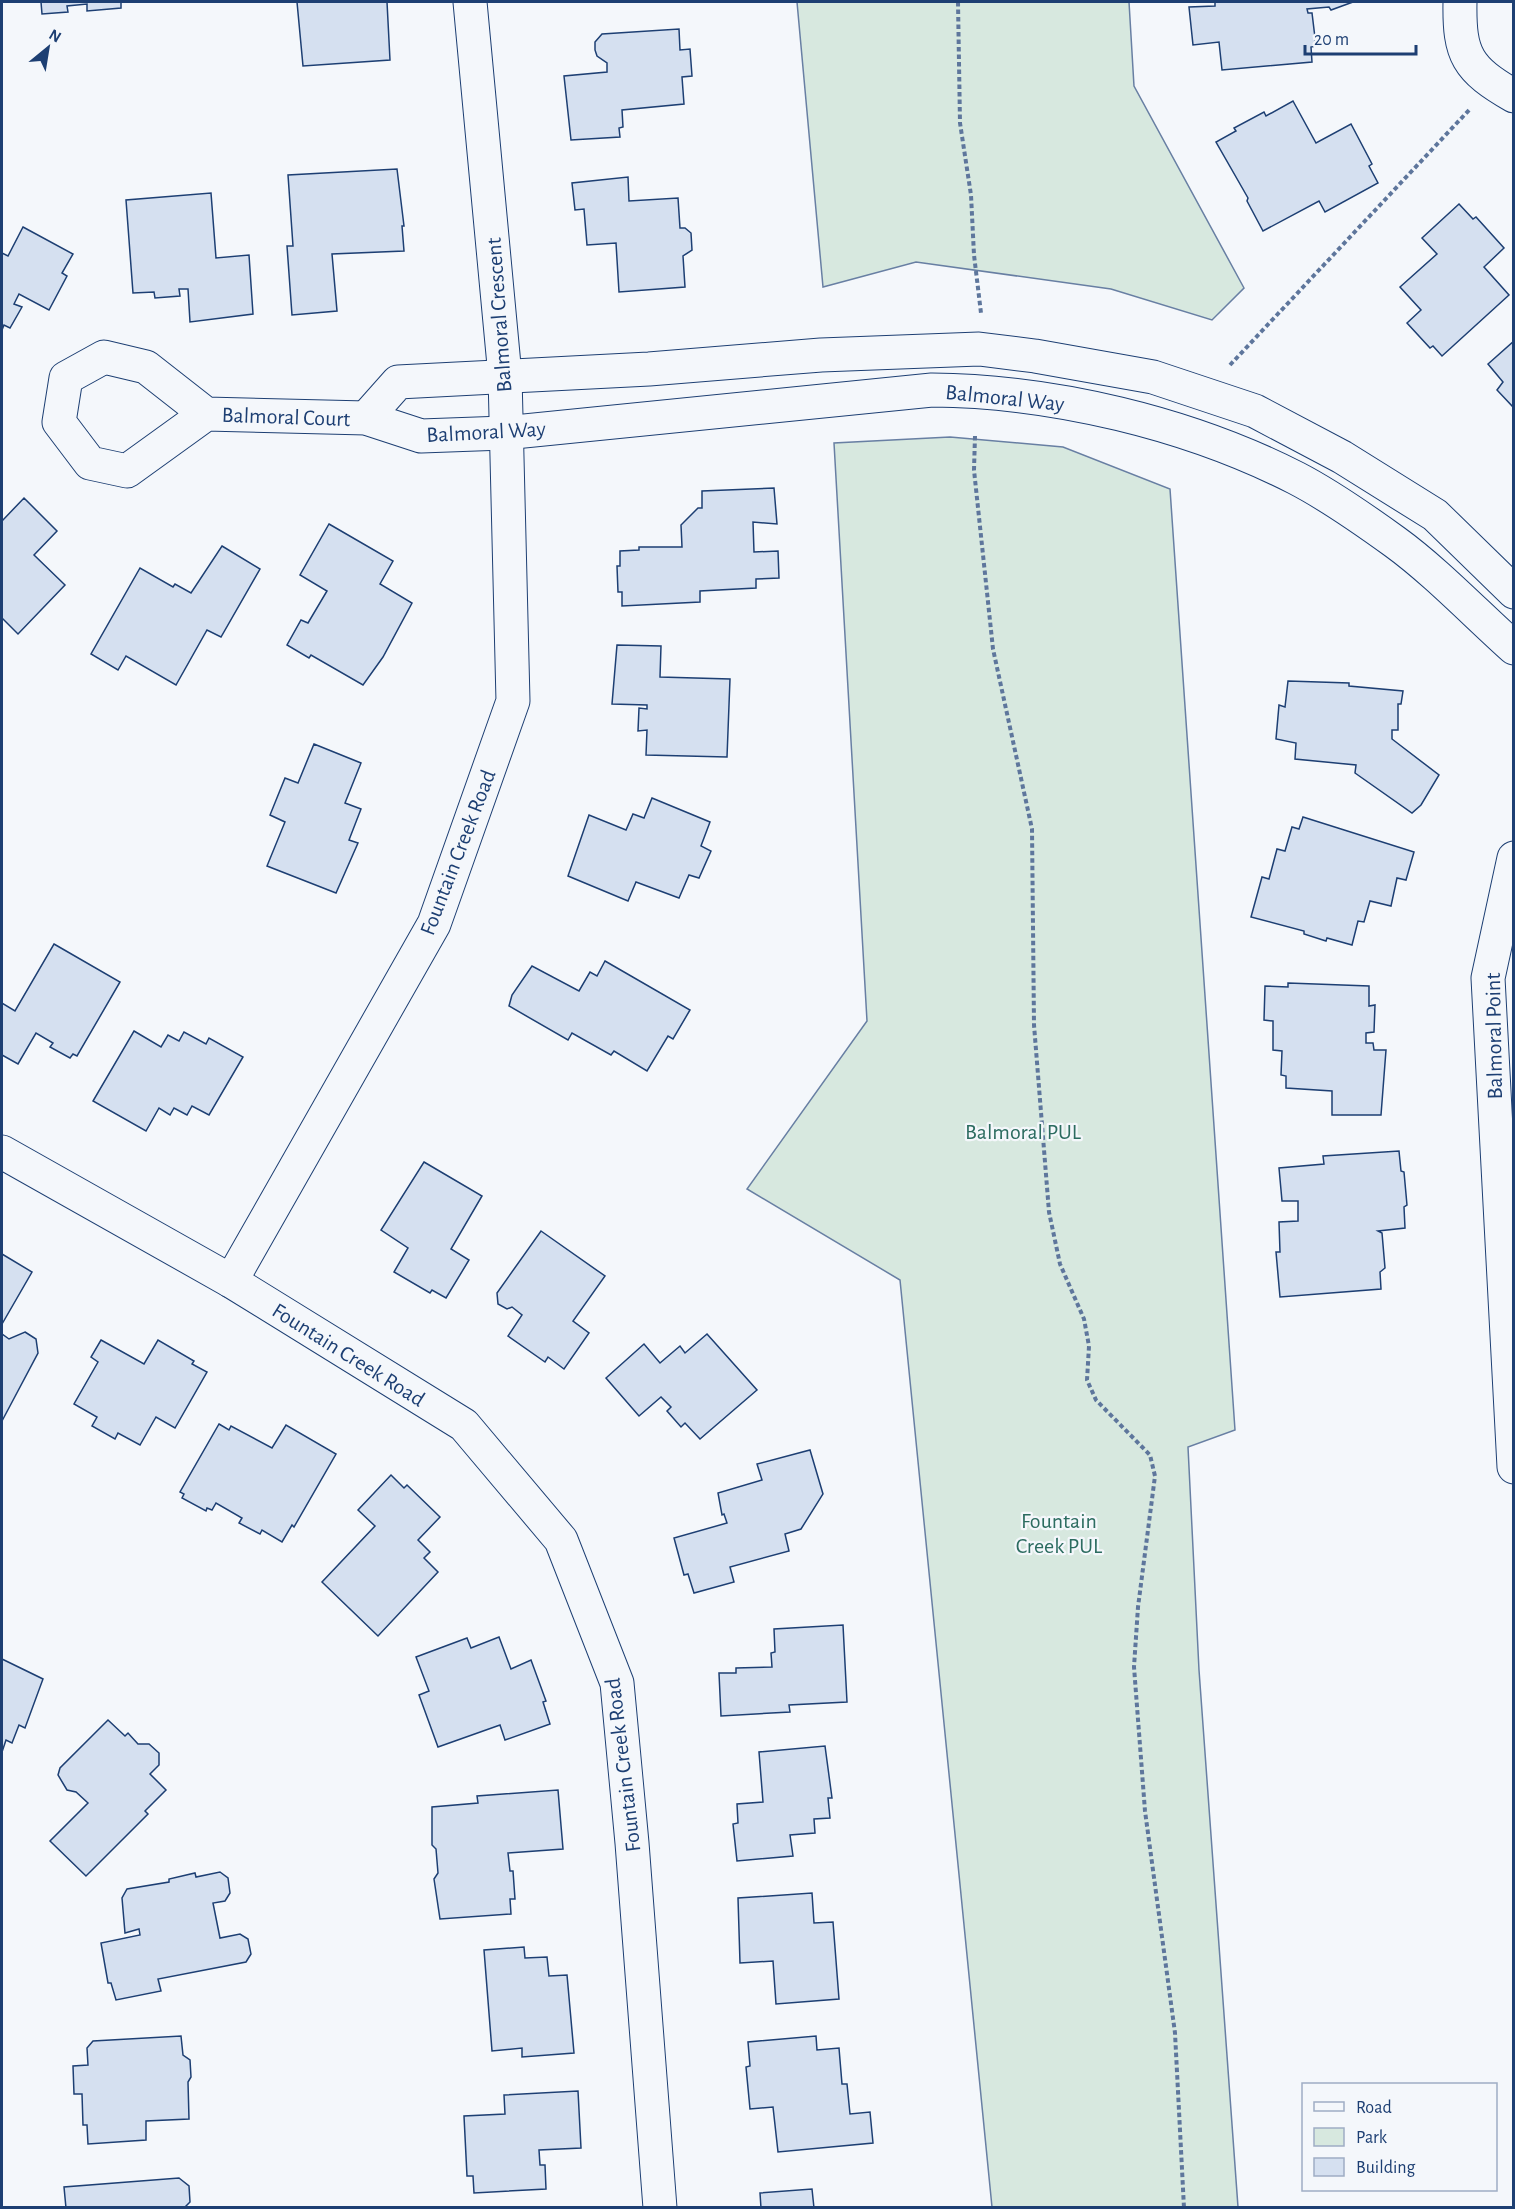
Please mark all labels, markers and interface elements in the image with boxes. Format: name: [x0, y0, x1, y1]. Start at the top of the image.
north arrow: [18, 18, 78, 78]
scale bar: [1305, 18, 1416, 56]
text: N: [46, 26, 64, 46]
text: 20 m: [1314, 31, 1349, 49]
street label: Balmoral Crescent: [483, 237, 515, 393]
street label: Balmoral Way: [944, 381, 1066, 415]
street label: Balmoral Court: [221, 404, 351, 430]
street label: Balmoral Way: [426, 418, 547, 446]
street label: Fountain Creek Road: [416, 767, 500, 938]
street label: Balmoral Point: [1482, 972, 1506, 1100]
park label: Balmoral PUL: [965, 1121, 1082, 1143]
street label: Fountain Creek Road: [268, 1299, 429, 1411]
park label: Fountain Creek PUL: [1016, 1510, 1103, 1557]
street label: Fountain Creek Road: [601, 1677, 645, 1853]
legend: [1302, 2083, 1497, 2191]
text: Road: [1356, 2099, 1392, 2117]
text: Park: [1356, 2129, 1388, 2147]
text: Building: [1356, 2159, 1416, 2177]

